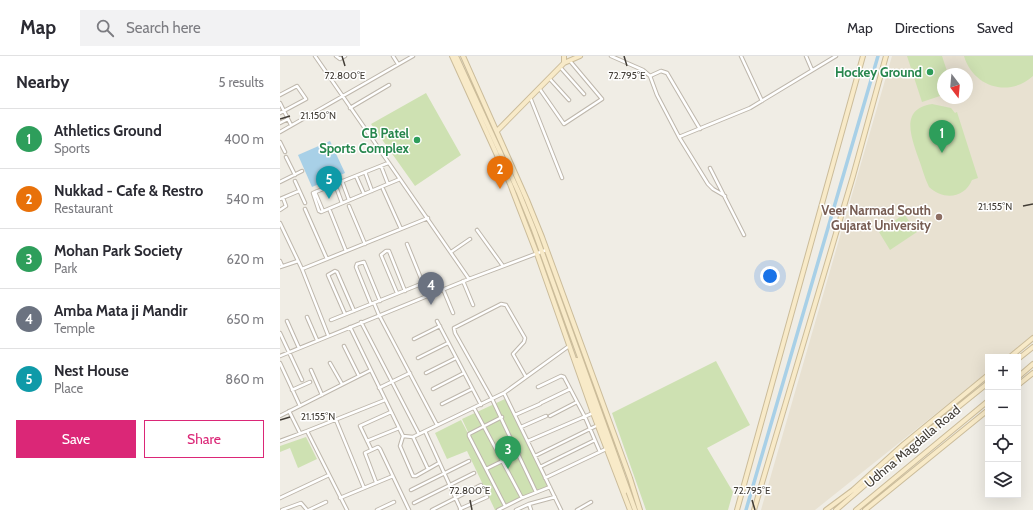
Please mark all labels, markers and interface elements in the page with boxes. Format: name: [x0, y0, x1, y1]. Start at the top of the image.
search box: [80, 10, 360, 46]
text: Map: [20, 16, 56, 39]
icon: search: [94, 17, 116, 39]
text: Search here: [126, 19, 201, 37]
text: Map: [847, 19, 873, 37]
text: Directions: [895, 19, 955, 37]
text: Saved: [977, 19, 1013, 37]
place label: Hockey Ground: [835, 64, 922, 80]
marker: Hockey Ground: [925, 67, 935, 77]
north arrow: [937, 68, 973, 104]
text: 72.800°E: [325, 69, 366, 82]
text: 72.795°E: [609, 69, 646, 82]
text: Nearby: [16, 72, 69, 92]
text: 5 results: [218, 74, 264, 90]
text: 21.150°N: [300, 109, 336, 122]
pin: 1: [929, 120, 955, 153]
text: Athletics Ground: [54, 122, 162, 140]
place label: CB Patel Sports Complex: [319, 125, 410, 156]
text: 1: [27, 131, 31, 147]
text: 400 m: [224, 131, 264, 147]
marker: CB Patel Sports Complex: [412, 135, 422, 145]
text: Sports: [54, 140, 90, 156]
pin: 2: [487, 156, 513, 189]
pin: 5: [316, 166, 342, 199]
text: Nukkad - Cafe & Restro: [54, 182, 203, 200]
text: 2: [26, 191, 32, 207]
text: 540 m: [226, 191, 264, 207]
text: Restaurant: [54, 200, 113, 216]
text: 21.155°N: [978, 200, 1012, 213]
place label: Veer Narmad South Gujarat University: [821, 202, 931, 233]
marker: Veer Narmad South Gujarat University: [934, 212, 944, 222]
text: Mohan Park Society: [54, 242, 183, 260]
text: 3: [25, 251, 33, 267]
text: 620 m: [226, 251, 264, 267]
text: Park: [54, 260, 77, 276]
your location: [760, 266, 780, 286]
pin: 4: [418, 272, 444, 305]
text: Amba Mata ji Mandir: [54, 302, 187, 320]
text: 4: [25, 311, 33, 327]
text: 650 m: [226, 311, 264, 327]
text: Temple: [54, 320, 95, 336]
map controls: [985, 354, 1021, 498]
button: +: [985, 354, 1021, 390]
text: Nest House: [54, 362, 129, 380]
text: 5: [26, 371, 32, 387]
text: 860 m: [225, 371, 264, 387]
text: Place: [54, 380, 83, 396]
button: −: [985, 390, 1021, 426]
street label: Udhna Magdalla Road: [861, 401, 963, 491]
text: 21.155°N: [301, 410, 335, 423]
button: Save: [16, 420, 136, 458]
button: Share: [144, 420, 264, 458]
button: locate: [985, 426, 1021, 462]
pin: 3: [495, 436, 521, 469]
button: layers: [985, 462, 1021, 498]
text: 72.800°E: [450, 484, 491, 497]
text: 72.795°E: [734, 484, 771, 497]

